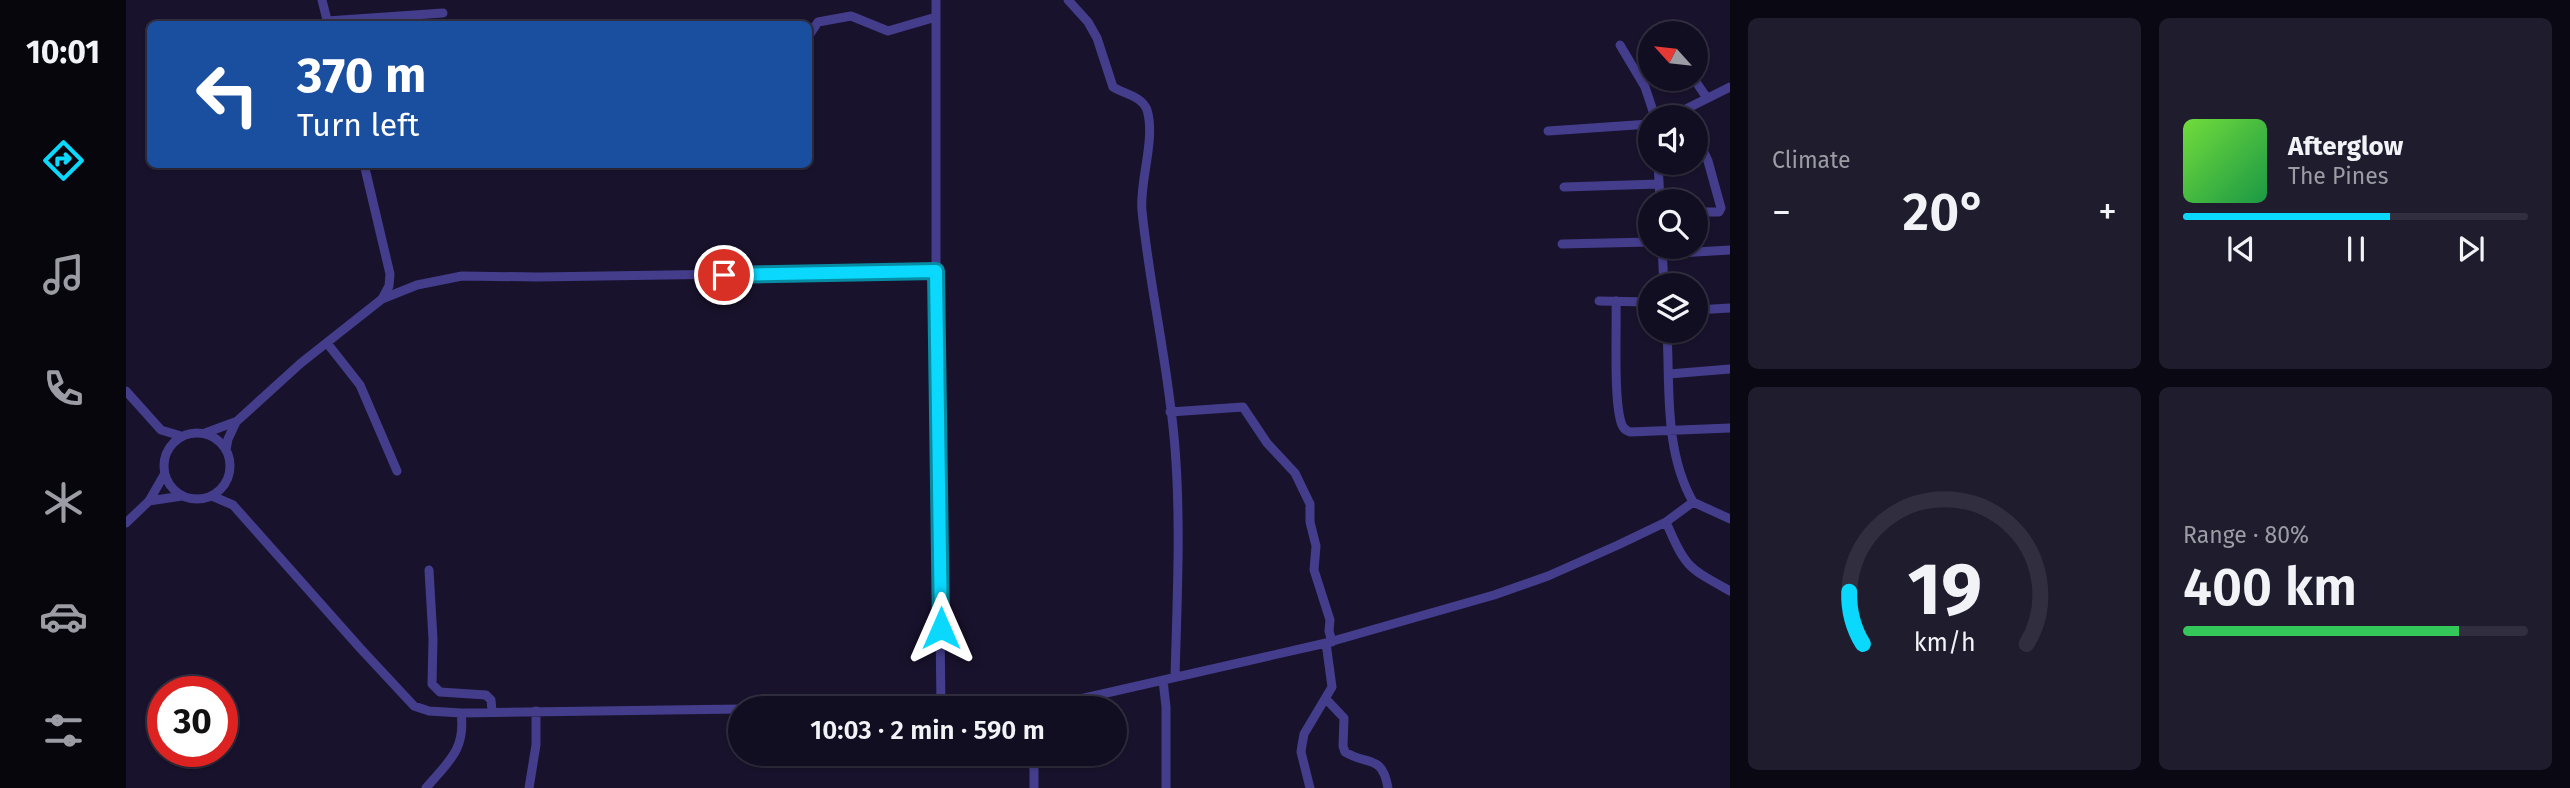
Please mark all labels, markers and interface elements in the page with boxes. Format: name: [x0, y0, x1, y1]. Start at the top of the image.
north arrow: [1638, 21, 1708, 91]
map controls: [1638, 21, 1708, 343]
text: 10:01: [26, 33, 100, 71]
text: 370 m: [297, 46, 426, 105]
icon: left: [182, 49, 273, 140]
button: sound: [1638, 105, 1708, 175]
text: Turn left: [297, 106, 419, 144]
text: Afterglow: [2288, 131, 2403, 162]
icon: directions: [39, 136, 88, 185]
text: Climate: [1772, 146, 1851, 174]
text: The Pines: [2288, 162, 2389, 190]
text: 20°: [1903, 181, 1986, 244]
button: search: [1638, 189, 1708, 259]
text: −: [1772, 189, 1791, 235]
text: +: [2098, 189, 2117, 235]
icon: previous: [2222, 230, 2260, 268]
icon: pause: [2337, 230, 2375, 268]
icon: next: [2452, 230, 2490, 268]
pin: [694, 245, 754, 305]
icon: music: [39, 250, 88, 299]
icon: arrive: [705, 256, 743, 294]
button: layers: [1638, 273, 1708, 343]
icon: phone: [39, 364, 88, 413]
icon: climate: [39, 478, 88, 527]
text: Range · 80%: [2183, 521, 2309, 549]
text: 19: [1907, 547, 1982, 634]
text: 400 km: [2183, 556, 2357, 619]
position arrow: [904, 591, 978, 665]
icon: car: [39, 592, 88, 641]
text: km/h: [1914, 628, 1975, 658]
speed limit sign: 30: [147, 676, 238, 767]
icon: filters: [39, 706, 88, 755]
text: 10:03 · 2 min · 590 m: [810, 715, 1045, 746]

